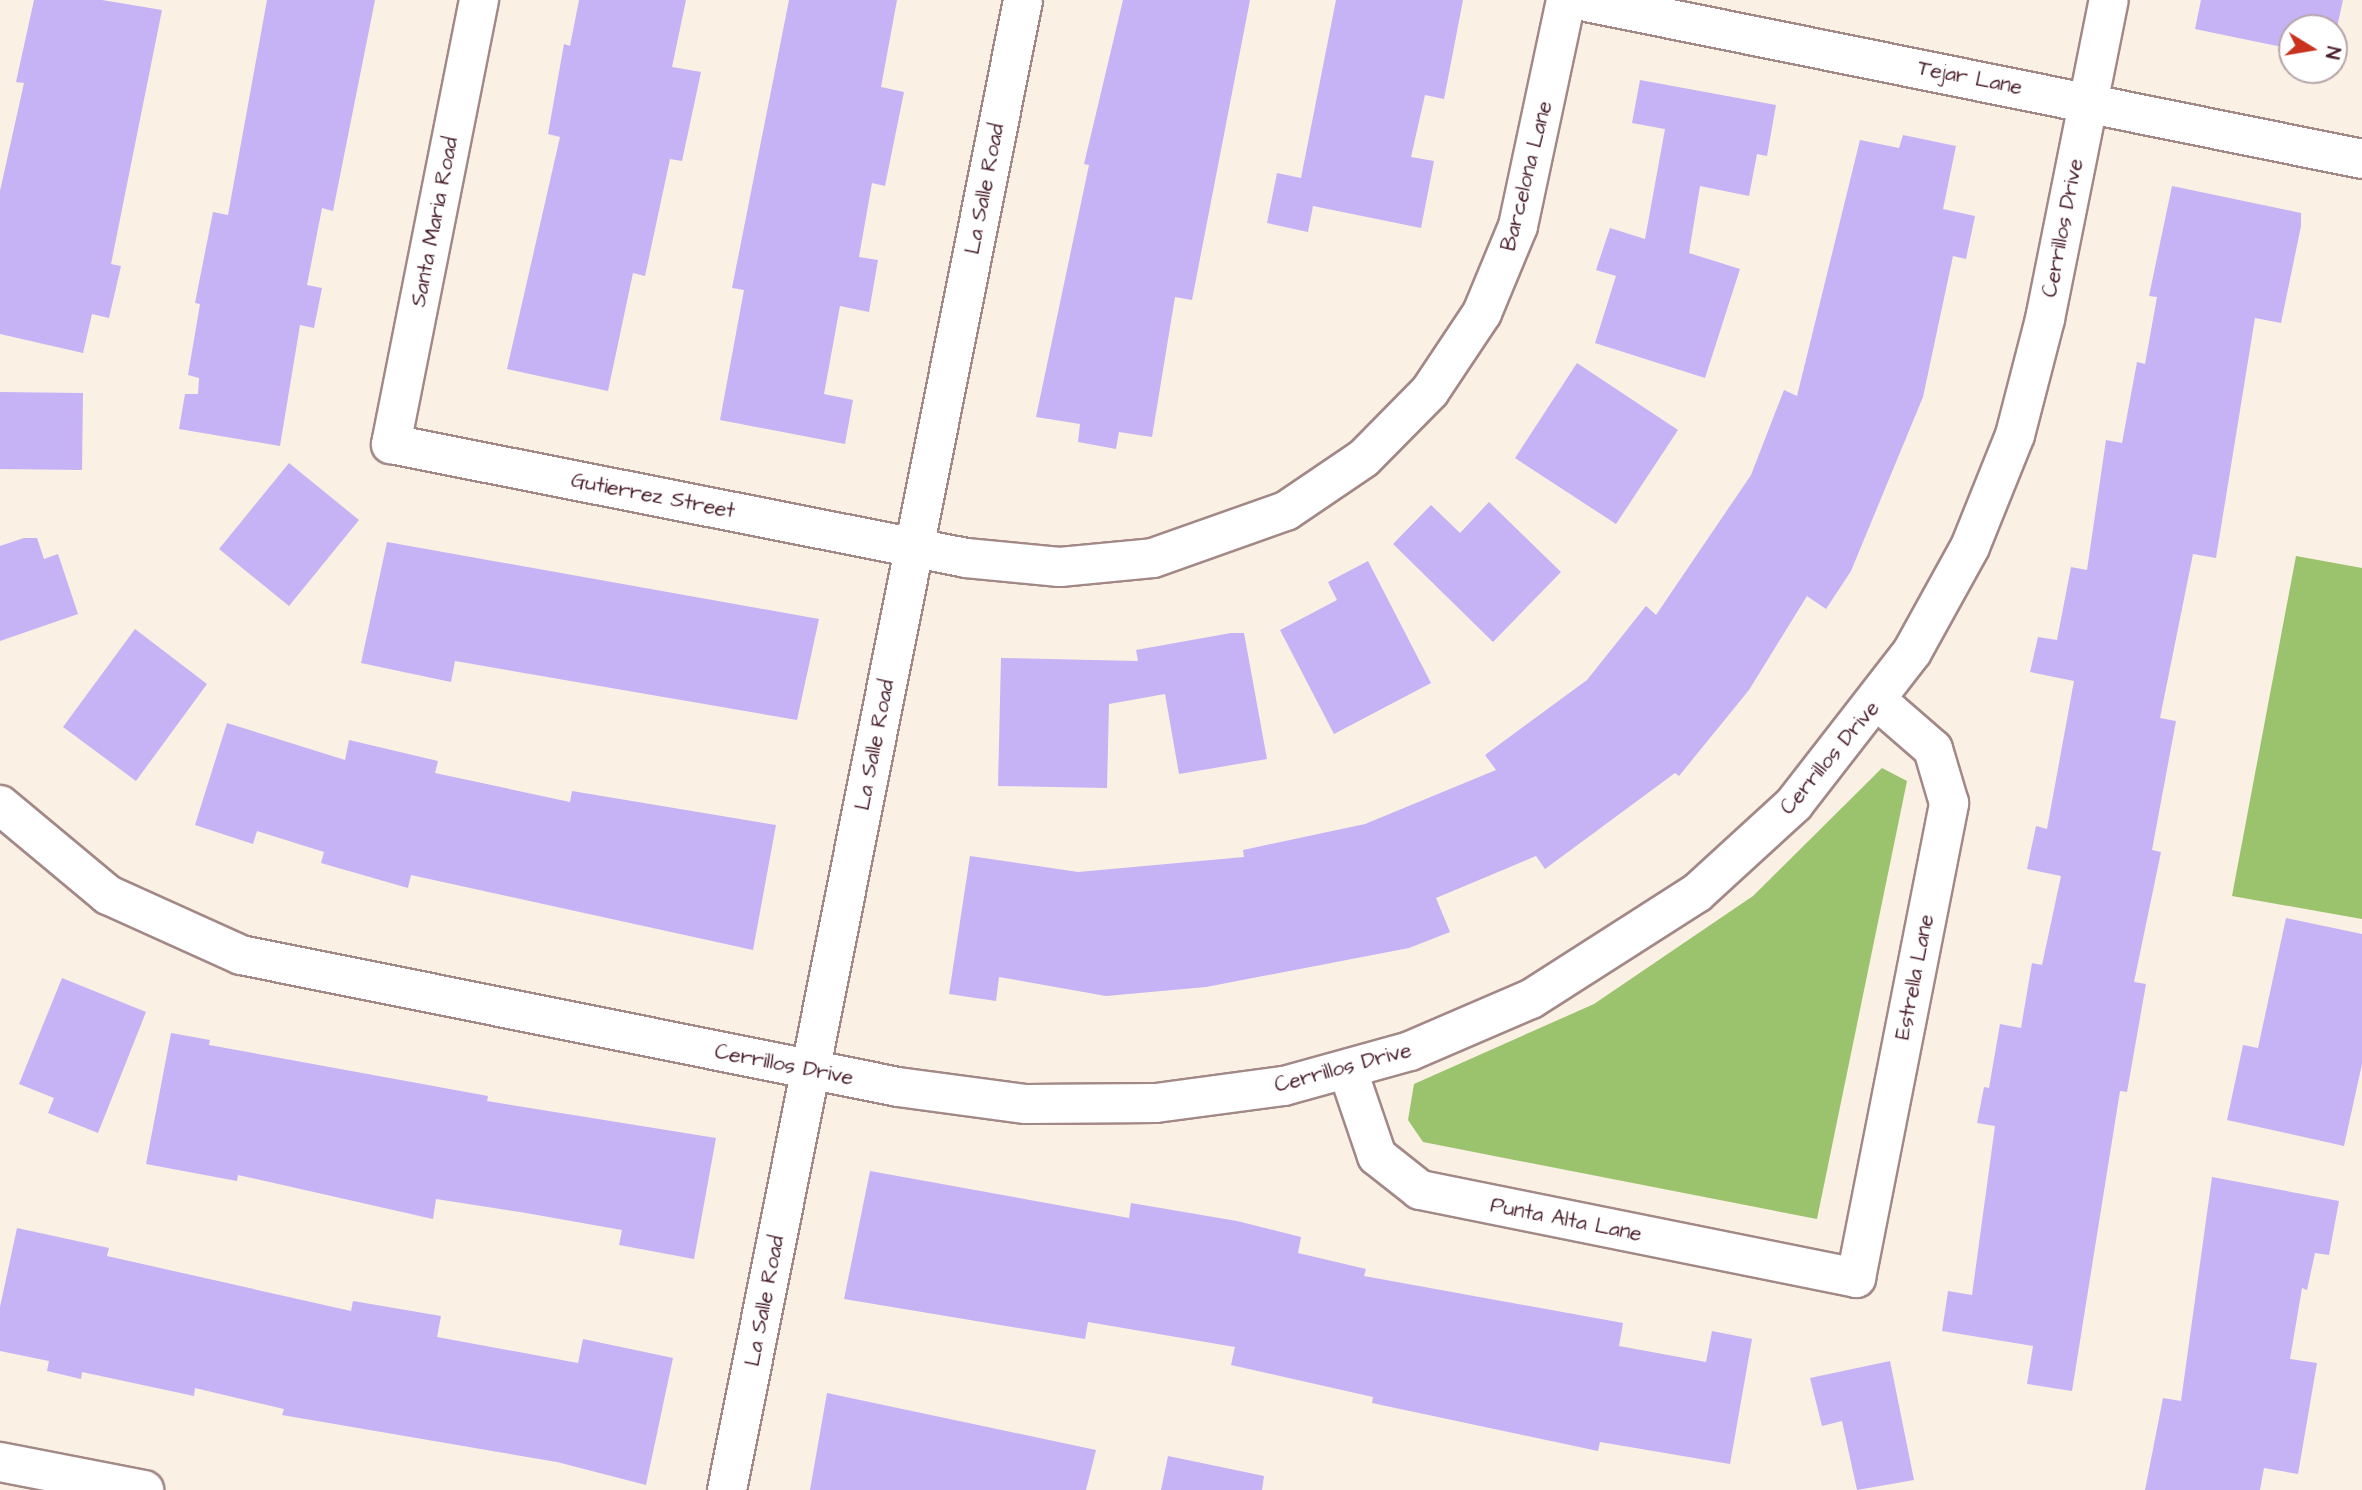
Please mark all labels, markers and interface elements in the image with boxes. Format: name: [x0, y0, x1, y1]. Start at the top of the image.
north arrow: [2278, 14, 2348, 84]
text: N: [2318, 44, 2347, 61]
street label: Tejar Lane: [1916, 56, 2024, 100]
street label: Barcelona Lane: [1496, 98, 1558, 254]
street label: La Salle Road: [960, 122, 1010, 256]
street label: Santa Maria Road: [406, 135, 464, 309]
street label: Cerrillos Drive: [2037, 157, 2089, 299]
street label: Gutierrez Street: [569, 468, 737, 524]
street label: La Salle Road: [850, 678, 900, 812]
street label: Cerrillos Drive: [1775, 696, 1885, 820]
street label: Estrella Lane: [1890, 912, 1940, 1042]
street label: Cerrillos Drive: [1272, 1038, 1414, 1098]
street label: Cerrillos Drive: [713, 1039, 855, 1091]
street label: Punta Alta Lane: [1488, 1193, 1644, 1247]
street label: La Salle Road: [740, 1234, 790, 1368]

